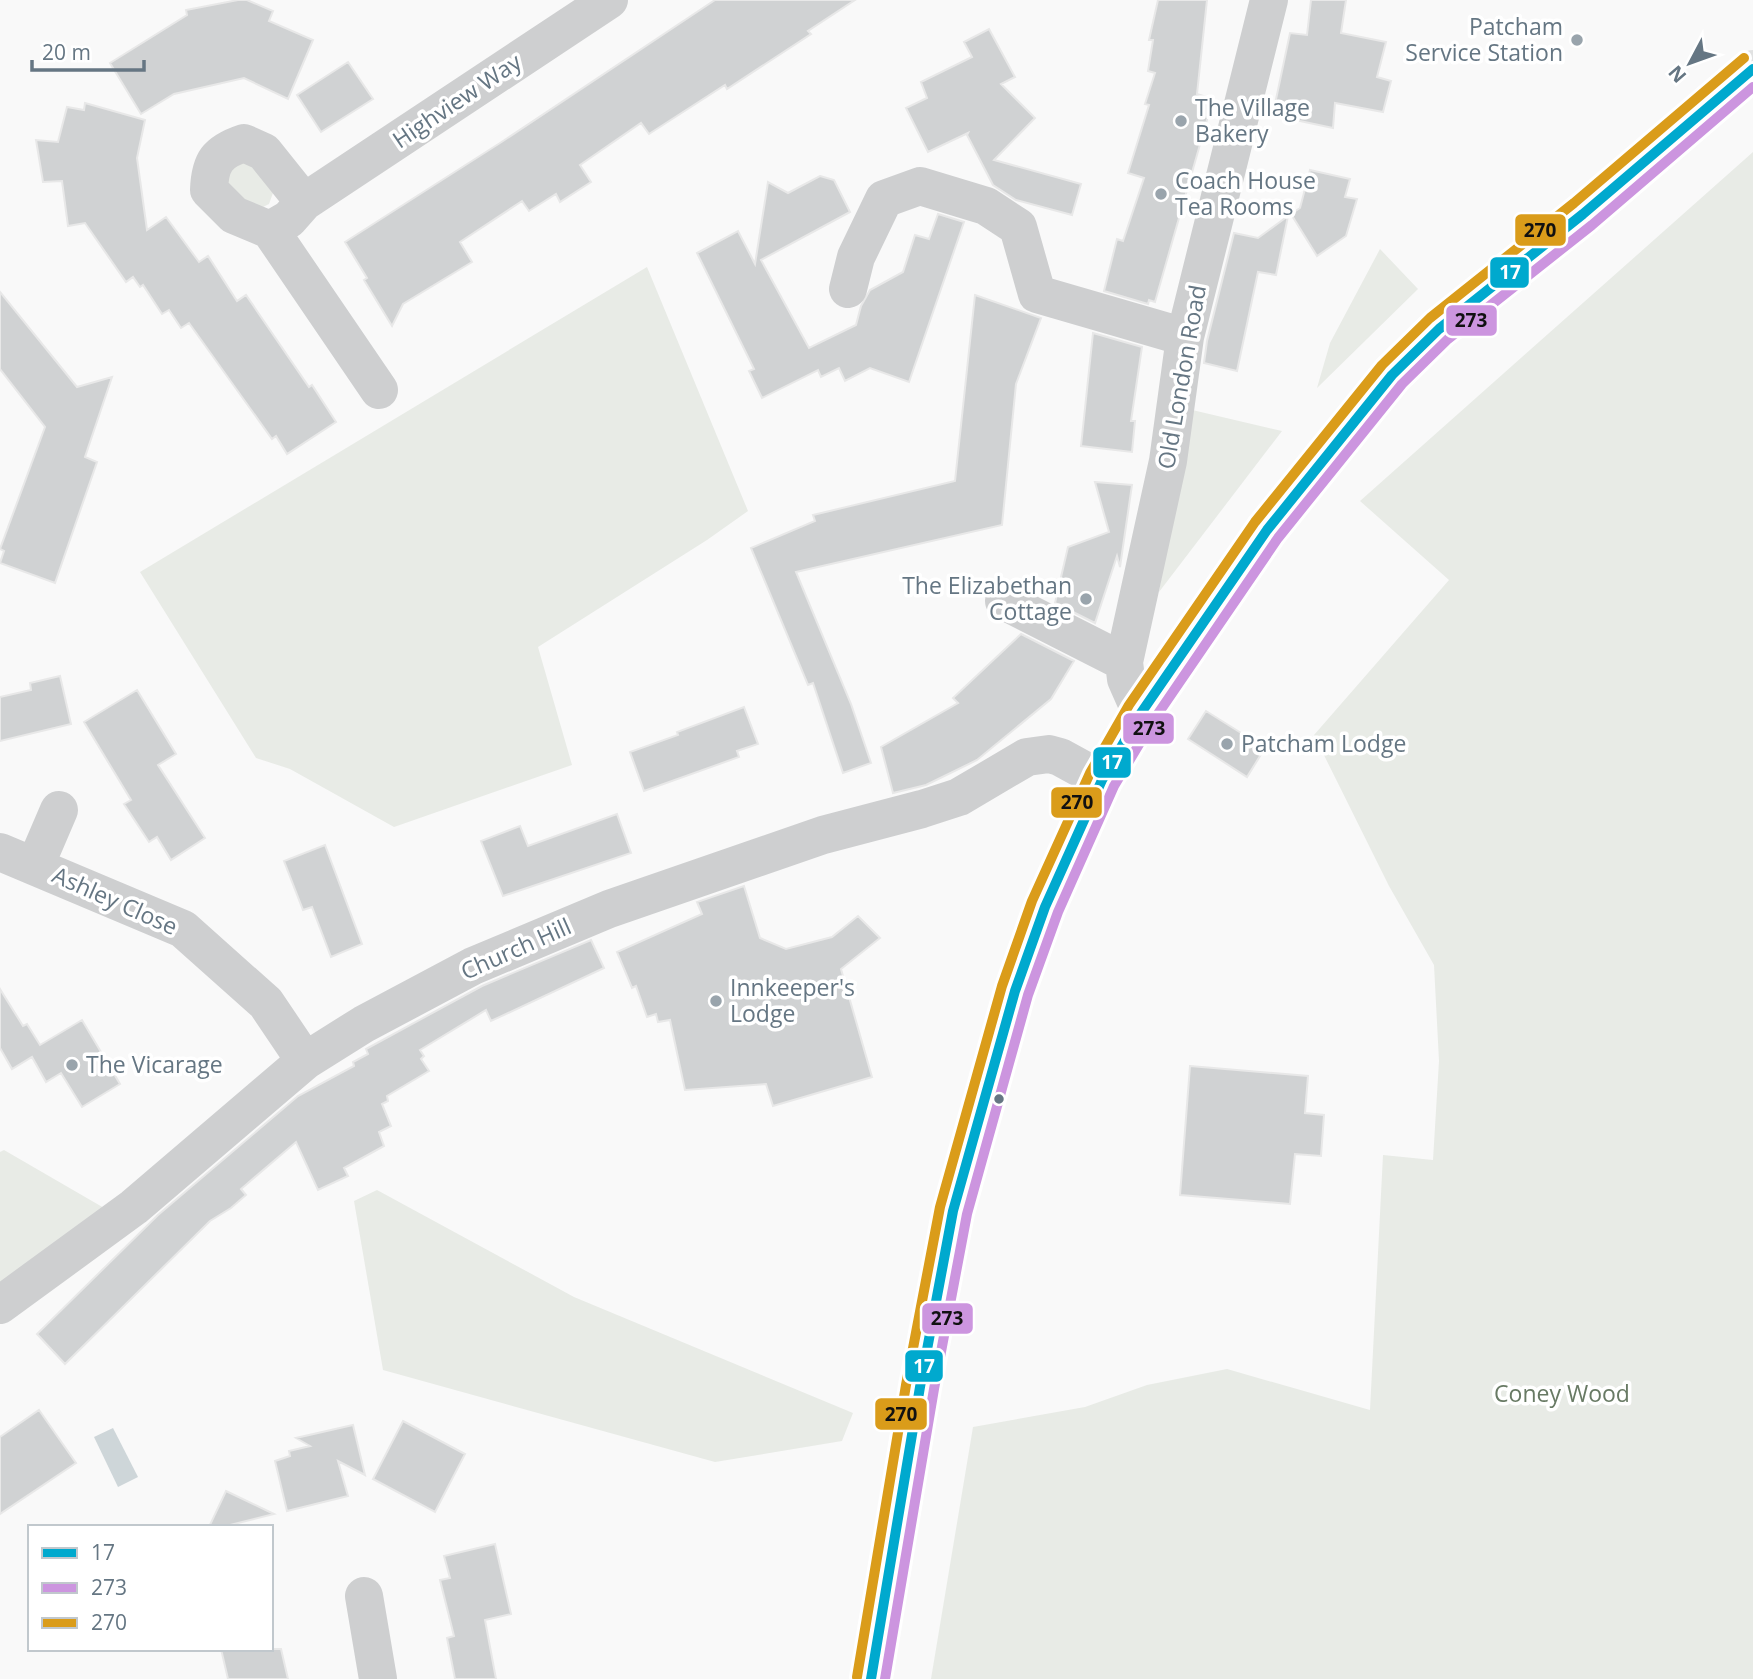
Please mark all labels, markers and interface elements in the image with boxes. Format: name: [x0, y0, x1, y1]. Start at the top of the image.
place label: Patcham Service Station: [1405, 10, 1563, 68]
scale bar: [32, 28, 144, 72]
north arrow: [1655, 28, 1725, 98]
marker: Patcham Service Station: [1569, 32, 1585, 48]
text: 20 m: [42, 38, 91, 66]
street label: Highview Way: [386, 45, 528, 155]
text: N: [1662, 60, 1692, 89]
place label: The Village Bakery: [1195, 91, 1310, 149]
marker: The Village Bakery: [1173, 113, 1189, 129]
place label: Coach House Tea Rooms: [1175, 164, 1316, 222]
marker: Coach House Tea Rooms: [1153, 186, 1169, 202]
line badge: 270: [1514, 213, 1567, 247]
text: 270: [1524, 217, 1556, 243]
line badge: 17: [1489, 256, 1530, 289]
text: 17: [1499, 259, 1521, 285]
street label: Old London Road: [1149, 282, 1213, 471]
line badge: 273: [1445, 304, 1498, 337]
text: 273: [1455, 307, 1487, 333]
place label: The Elizabethan Cottage: [902, 569, 1072, 627]
marker: The Elizabethan Cottage: [1078, 591, 1094, 607]
line badge: 273: [1122, 712, 1175, 745]
text: 273: [1133, 715, 1165, 741]
place label: Patcham Lodge: [1241, 727, 1406, 759]
marker: Patcham Lodge: [1219, 736, 1235, 752]
line badge: 17: [1092, 746, 1132, 779]
text: 17: [1101, 749, 1123, 775]
line badge: 270: [1050, 786, 1103, 819]
text: 270: [1061, 789, 1093, 815]
street label: Ashley Close: [48, 858, 183, 942]
street label: Church Hill: [455, 910, 576, 987]
place label: Innkeeper's Lodge: [730, 971, 855, 1029]
marker: Innkeeper's Lodge: [708, 993, 724, 1009]
place label: The Vicarage: [86, 1048, 223, 1080]
marker: The Vicarage: [64, 1057, 80, 1073]
unlabelled marker: [992, 1092, 1006, 1106]
line badge: 273: [921, 1302, 974, 1335]
text: 273: [931, 1305, 963, 1331]
line badge: 17: [904, 1349, 944, 1383]
text: 17: [913, 1353, 935, 1379]
park label: Coney Wood: [1494, 1377, 1630, 1409]
line badge: 270: [874, 1397, 928, 1431]
text: 270: [885, 1401, 917, 1427]
legend: [28, 1525, 273, 1651]
text: 17: [91, 1538, 115, 1566]
text: 273: [91, 1573, 127, 1601]
text: 270: [91, 1608, 127, 1636]

